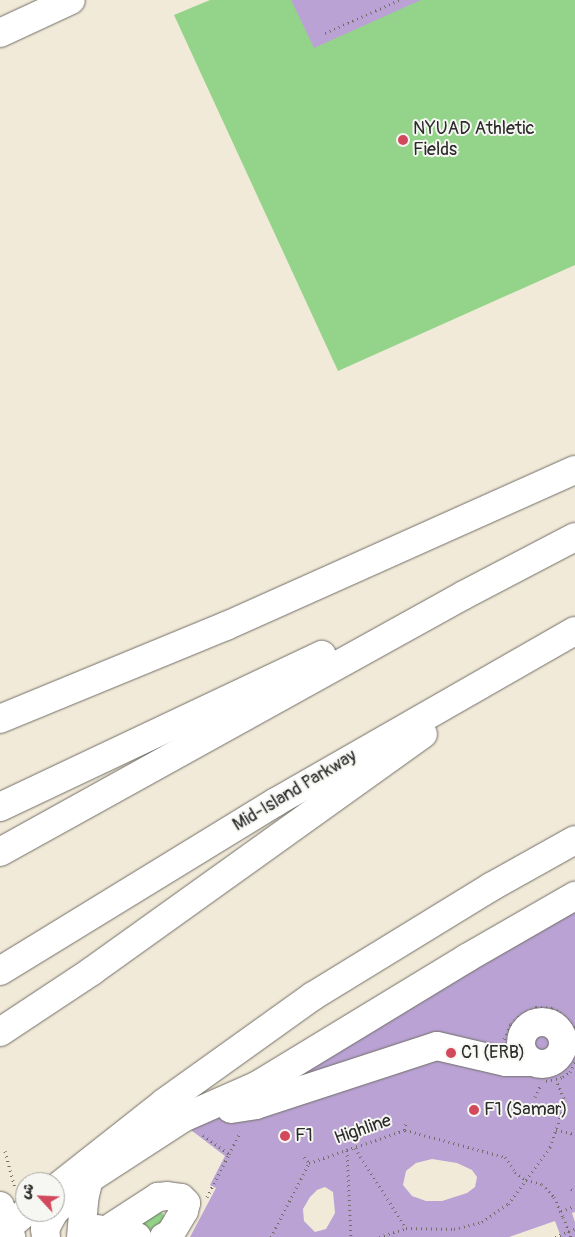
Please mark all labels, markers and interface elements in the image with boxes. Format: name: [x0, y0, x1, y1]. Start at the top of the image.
place label: NYUAD Athletic Fields: [413, 119, 535, 162]
marker: NYUAD Athletic Fields: [397, 134, 409, 146]
street label: Mid-Island Parkway: [229, 746, 361, 836]
place label: C1 (ERB): [461, 1042, 525, 1064]
marker: C1 (ERB): [445, 1047, 457, 1059]
place label: F1 (Samar): [484, 1099, 567, 1121]
marker: F1 (Samar): [468, 1104, 480, 1116]
street label: Highline: [332, 1110, 394, 1150]
place label: F1: [295, 1125, 313, 1147]
marker: F1: [279, 1130, 291, 1142]
north arrow: [15, 1172, 65, 1222]
text: ش: [16, 1180, 38, 1201]

